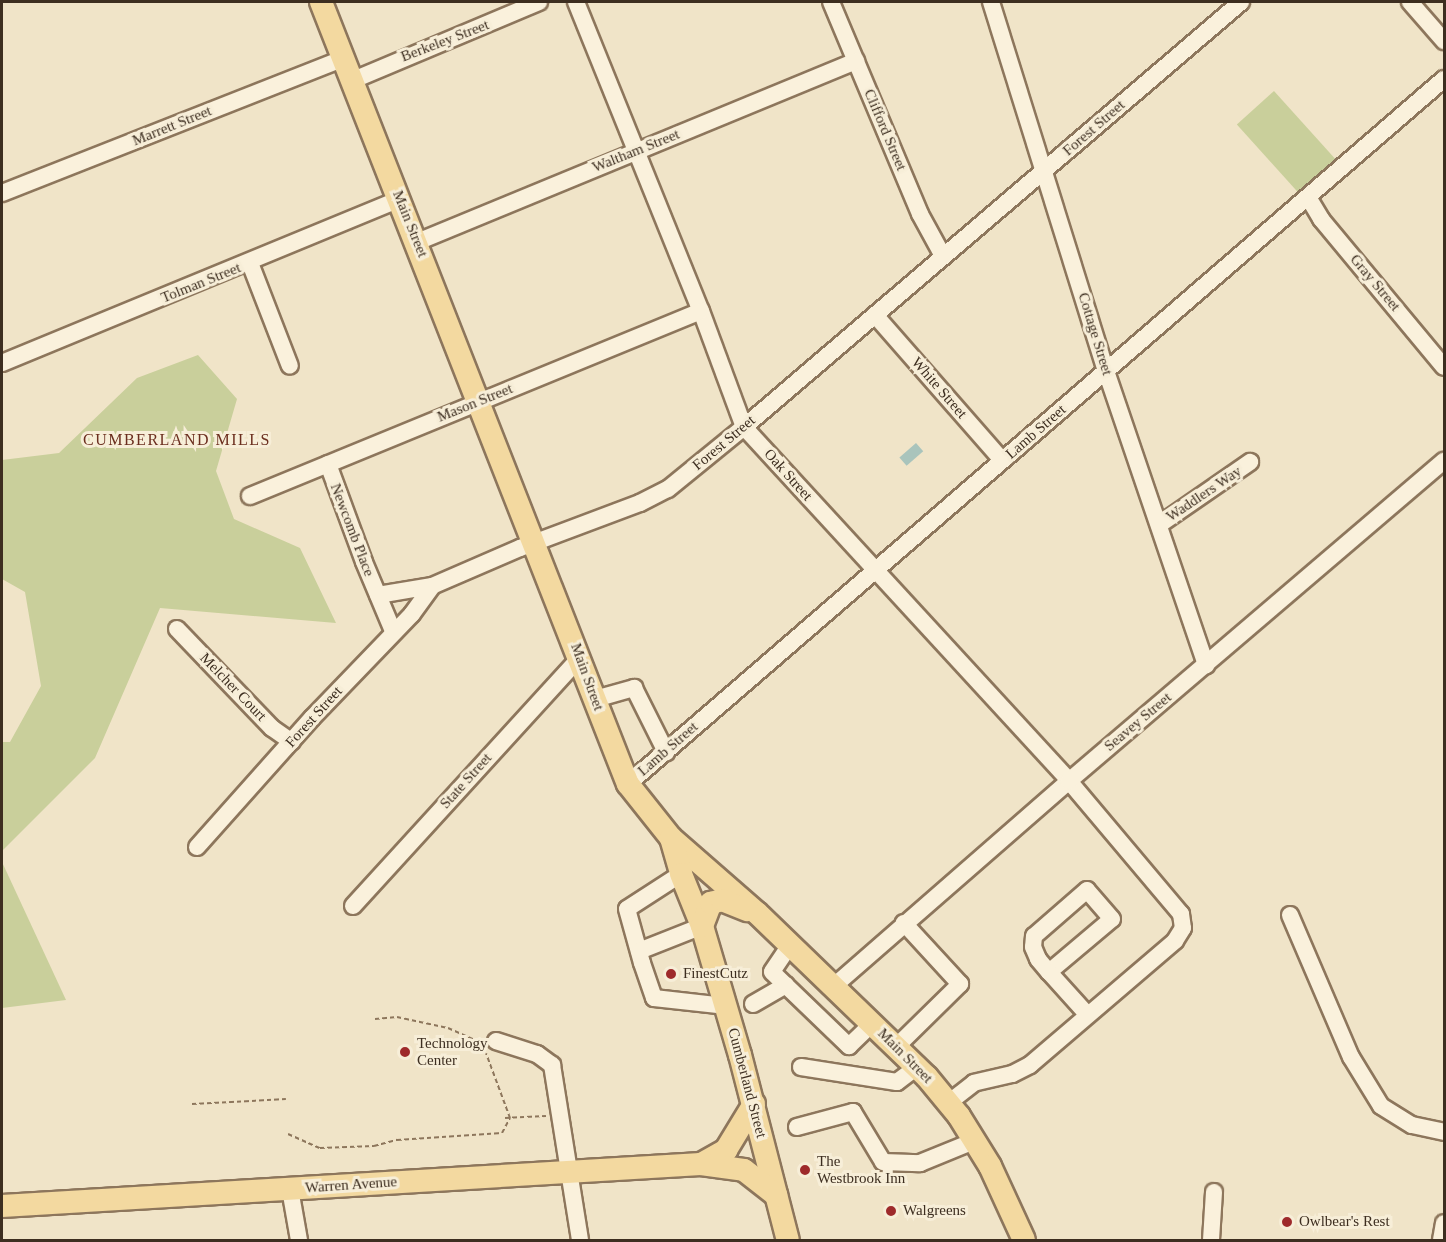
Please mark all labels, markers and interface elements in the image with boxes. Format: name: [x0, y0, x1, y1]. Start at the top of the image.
street label: Berkeley Street: [398, 16, 492, 66]
street label: Clifford Street: [860, 87, 910, 173]
street label: Forest Street: [1059, 96, 1129, 160]
street label: Marrett Street: [130, 102, 214, 150]
street label: Waltham Street: [590, 125, 682, 177]
street label: Main Street: [388, 188, 432, 260]
street label: Gray Street: [1346, 251, 1404, 315]
street label: Tolman Street: [159, 259, 243, 307]
street label: Cottage Street: [1074, 291, 1116, 377]
street label: White Street: [907, 354, 971, 422]
street label: Mason Street: [435, 380, 515, 426]
street label: Lamb Street: [1002, 401, 1070, 463]
street label: Forest Street: [689, 412, 759, 474]
district label: CUMBERLAND MILLS: [83, 430, 271, 450]
street label: Oak Street: [760, 445, 816, 505]
street label: Waddlers Way: [1163, 462, 1245, 526]
street label: Newcomb Place: [326, 481, 378, 579]
street label: Main Street: [567, 641, 607, 713]
street label: Melcher Court: [196, 649, 270, 725]
street label: Forest Street: [282, 683, 346, 751]
street label: Seavey Street: [1101, 689, 1175, 755]
street label: Lamb Street: [634, 718, 702, 780]
street label: State Street: [436, 749, 496, 813]
place label: FinestCutz: [683, 965, 748, 983]
marker: FinestCutz: [664, 967, 678, 981]
street label: Main Street: [874, 1025, 936, 1087]
street label: Cumberland Street: [724, 1026, 770, 1140]
place label: Technology Center: [417, 1034, 488, 1069]
marker: Technology Center: [398, 1045, 412, 1059]
place label: The Westbrook Inn: [817, 1152, 905, 1187]
marker: The Westbrook Inn: [798, 1163, 812, 1177]
street label: Warren Avenue: [304, 1173, 398, 1197]
place label: Walgreens: [903, 1202, 966, 1220]
marker: Walgreens: [884, 1204, 898, 1218]
place label: Owlbear's Rest: [1299, 1213, 1390, 1231]
marker: Owlbear's Rest: [1280, 1215, 1294, 1229]

